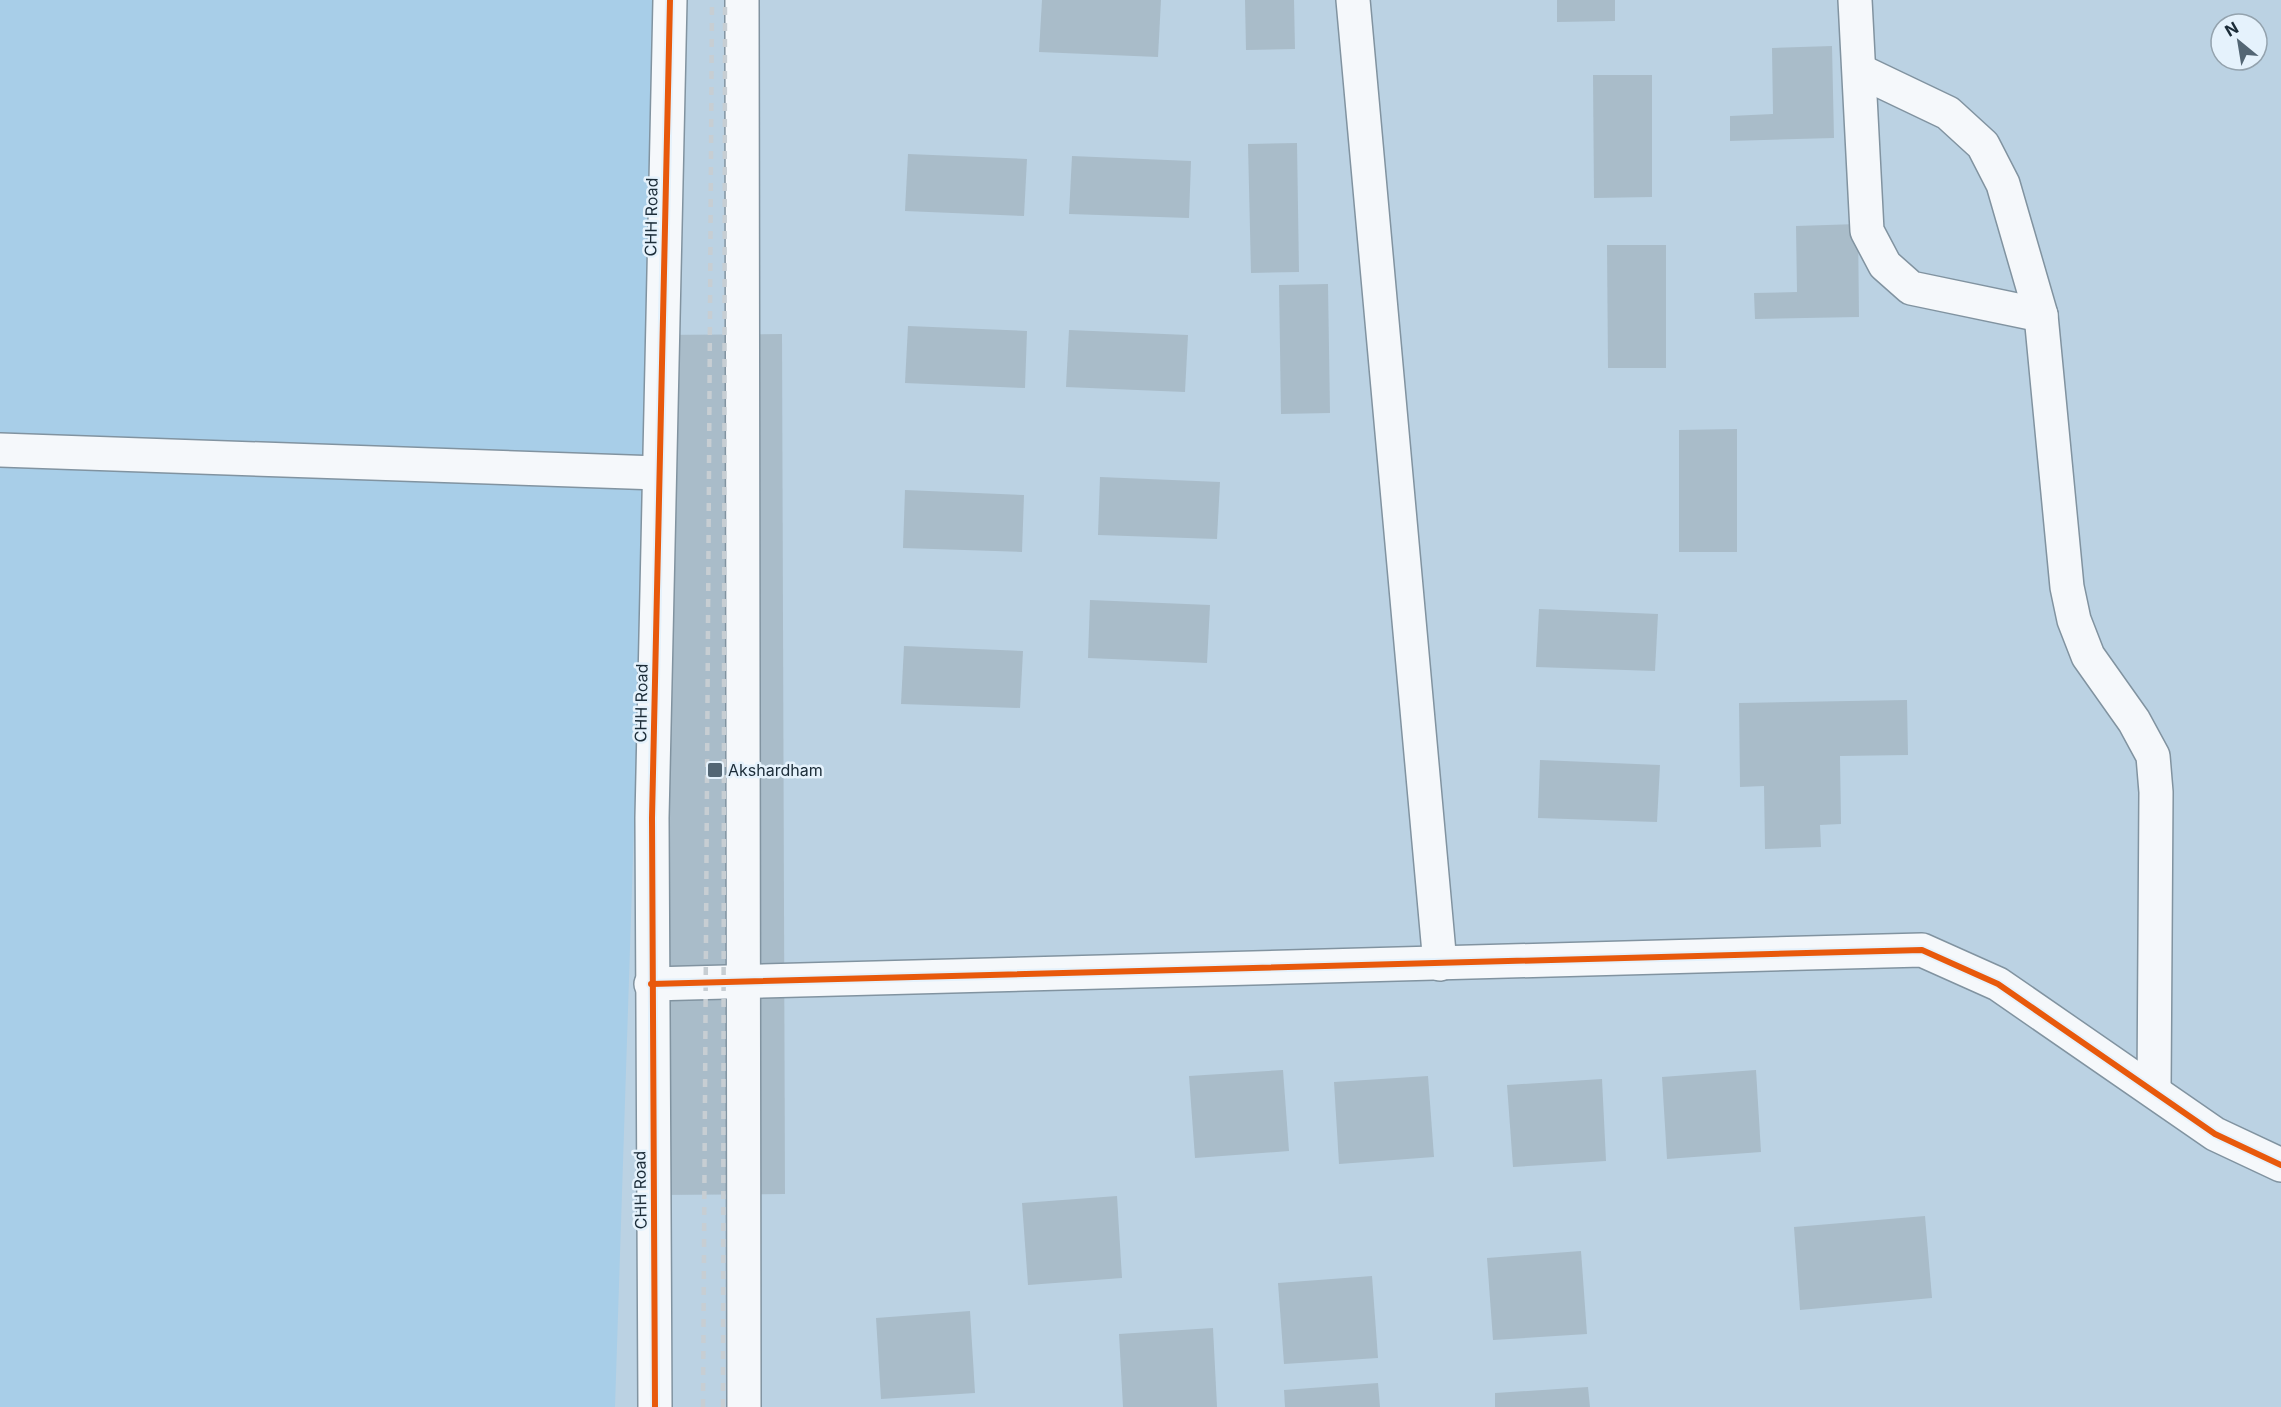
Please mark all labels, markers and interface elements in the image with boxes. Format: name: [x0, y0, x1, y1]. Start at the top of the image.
north arrow: [2209, 12, 2269, 72]
text: N: [2221, 17, 2242, 41]
street label: CHH Road: [640, 178, 662, 256]
street label: CHH Road: [630, 664, 652, 742]
place label: Akshardham: [728, 760, 823, 780]
marker: Akshardham: [706, 761, 724, 779]
street label: CHH Road: [629, 1151, 651, 1229]

